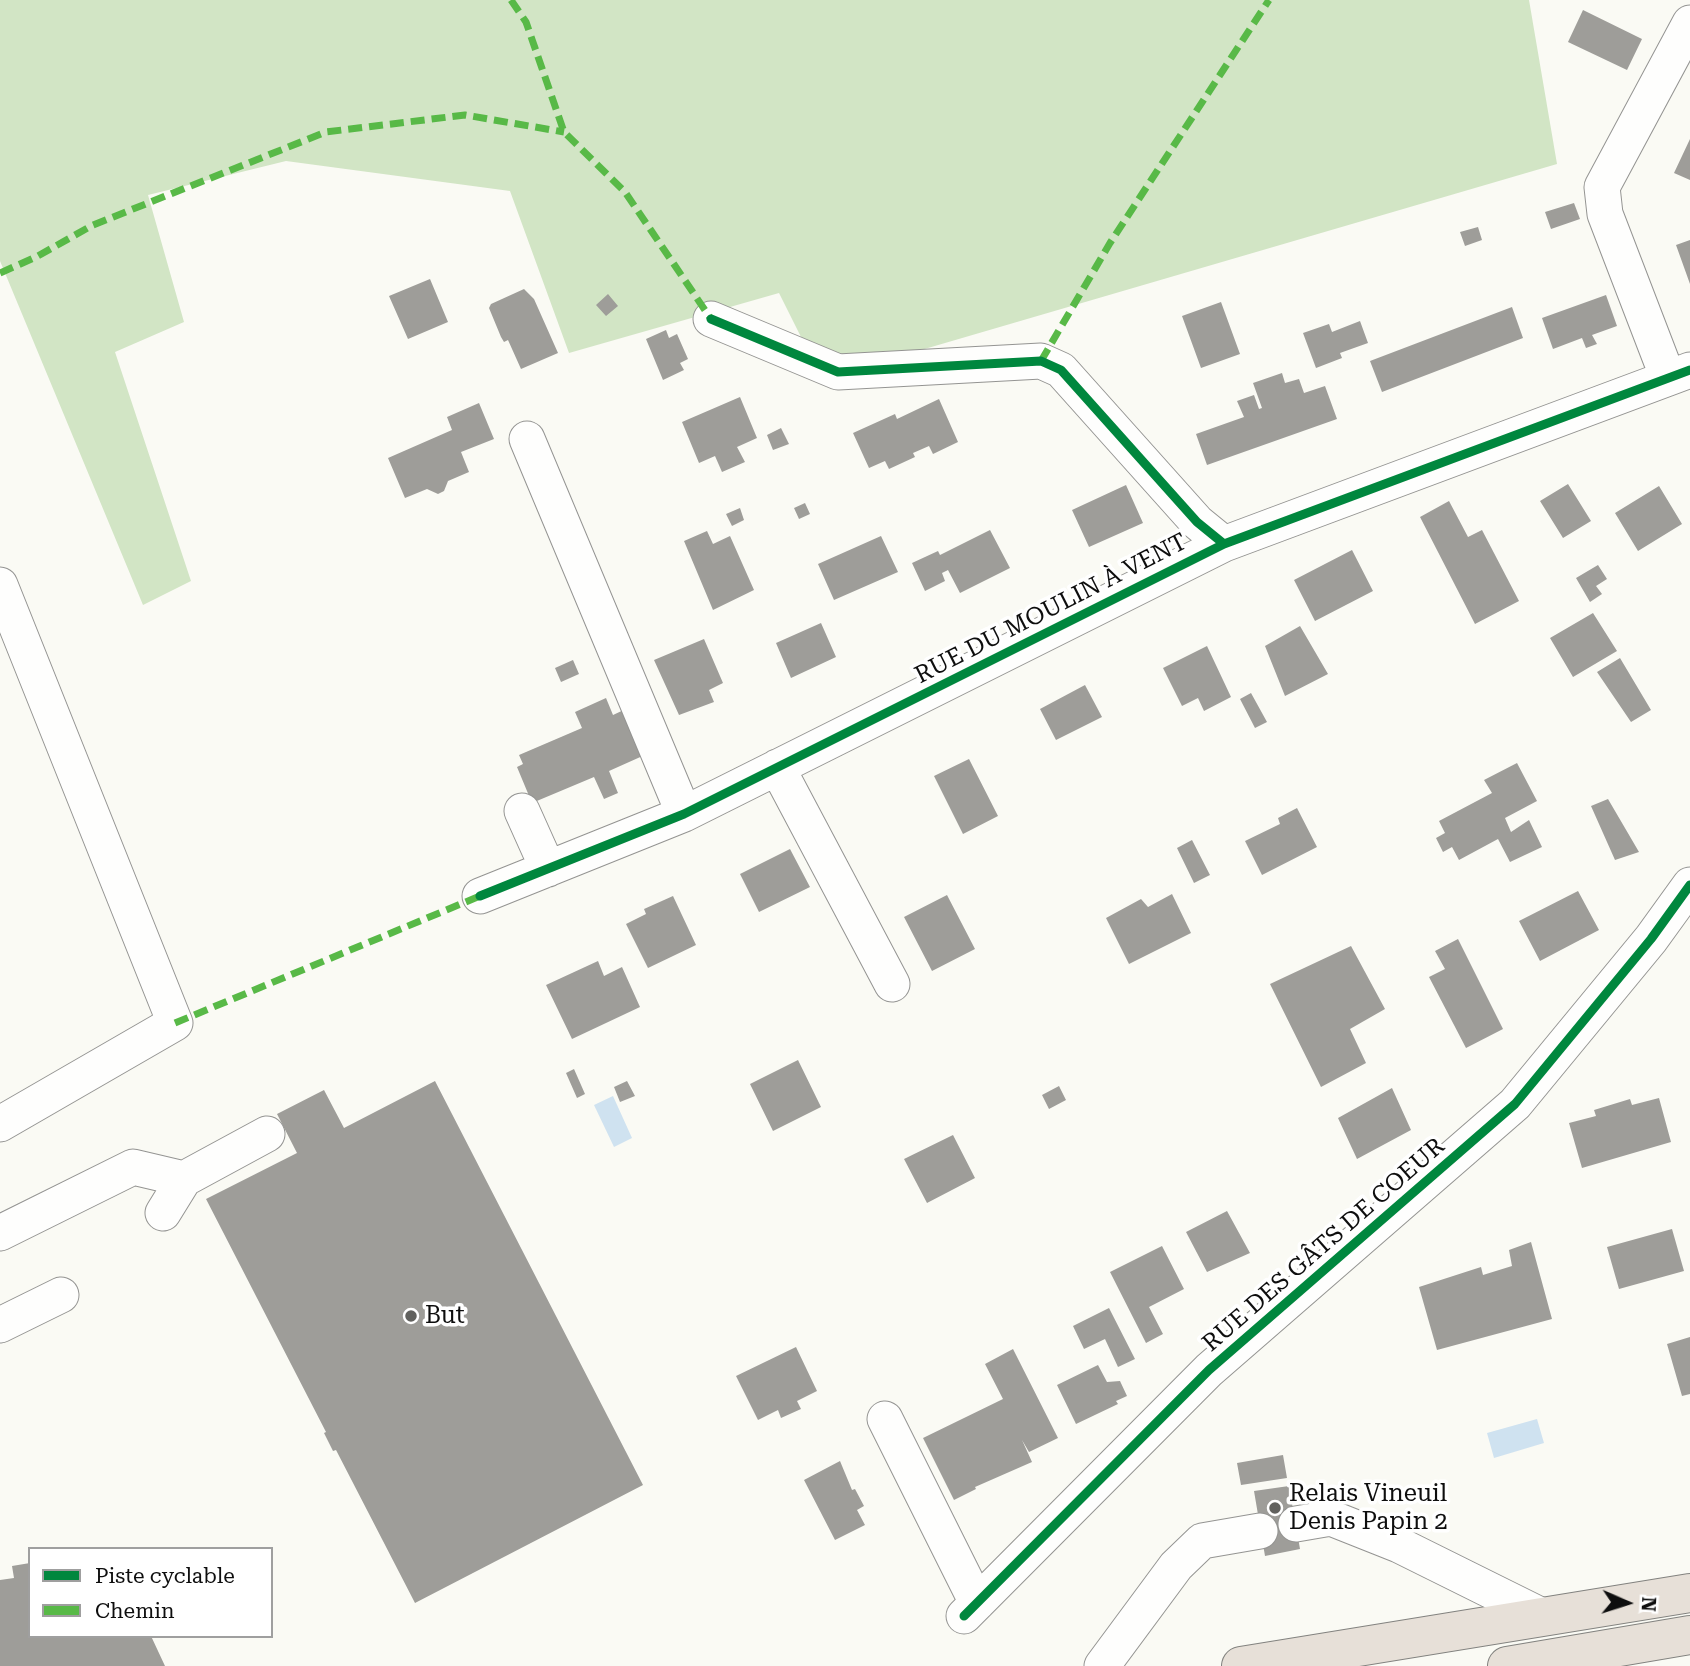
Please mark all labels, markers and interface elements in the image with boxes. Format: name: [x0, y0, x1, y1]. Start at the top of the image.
street label: RUE DU MOULIN À VENT: [910, 528, 1192, 690]
street label: RUE DES GÂTS DE COEUR: [1197, 1132, 1451, 1358]
place label: But: [425, 1302, 465, 1330]
marker: But: [403, 1308, 419, 1324]
place label: Relais Vineuil Denis Papin 2: [1289, 1480, 1448, 1536]
marker: Relais Vineuil Denis Papin 2: [1267, 1500, 1283, 1516]
legend: [28, 1547, 273, 1638]
text: Piste cyclable: [95, 1564, 235, 1588]
north arrow: [1592, 1568, 1662, 1638]
text: N: [1637, 1596, 1660, 1612]
text: Chemin: [95, 1599, 175, 1623]

